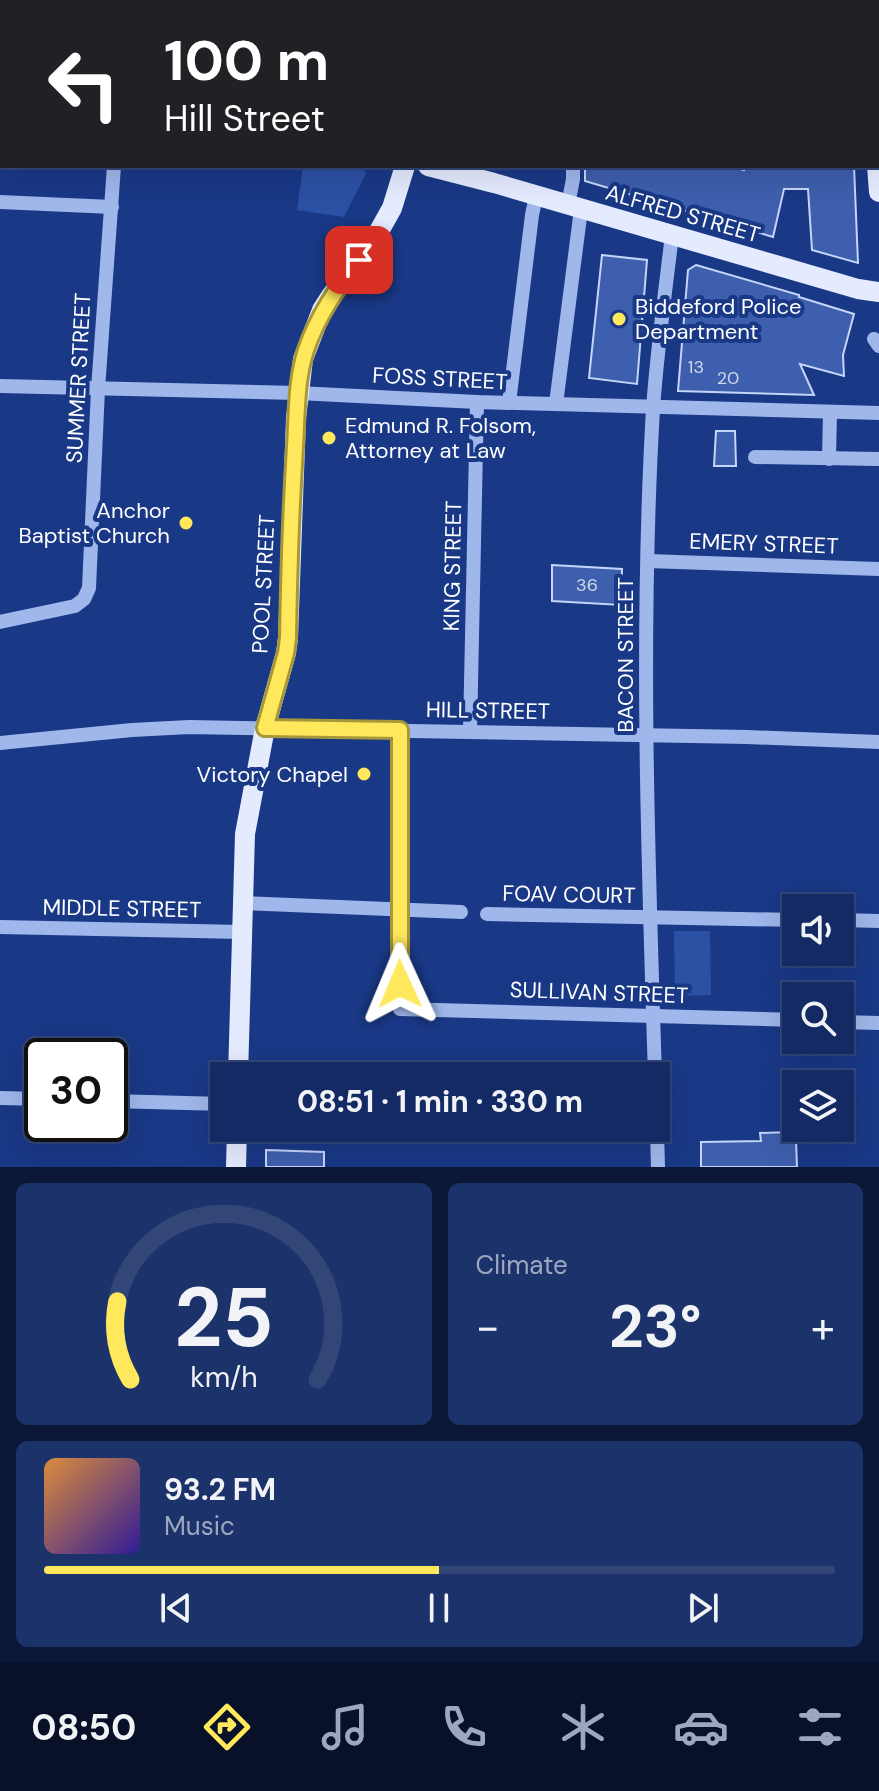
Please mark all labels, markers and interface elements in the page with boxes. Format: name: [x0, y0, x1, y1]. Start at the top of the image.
text: 100 m: [164, 24, 329, 97]
icon: left: [32, 32, 136, 136]
text: Hill Street: [164, 95, 325, 142]
street label: ALFRED STREET: [602, 178, 764, 249]
pin: [325, 226, 393, 294]
icon: arrive: [337, 238, 381, 282]
street label: SUMMER STREET: [60, 292, 97, 464]
place label: Biddeford Police Department: [635, 292, 802, 346]
marker: Biddeford Police Department: [610, 310, 628, 328]
house number: 13: [688, 355, 704, 379]
street label: FOSS STREET: [372, 360, 508, 397]
house number: 20: [717, 366, 739, 390]
place label: Edmund R. Folsom, Attorney at Law: [345, 411, 536, 465]
marker: Edmund R. Folsom, Attorney at Law: [320, 429, 338, 447]
place label: Anchor Baptist Church: [19, 496, 170, 550]
street label: KING STREET: [437, 500, 468, 632]
marker: Anchor Baptist Church: [177, 514, 195, 532]
street label: POOL STREET: [245, 514, 282, 654]
street label: EMERY STREET: [689, 526, 839, 561]
house number: 36: [576, 573, 598, 597]
street label: BACON STREET: [611, 577, 640, 733]
street label: HILL STREET: [426, 695, 550, 726]
place label: Victory Chapel: [197, 760, 348, 789]
marker: Victory Chapel: [355, 765, 373, 783]
street label: FOAV COURT: [502, 879, 636, 910]
street label: MIDDLE STREET: [42, 893, 202, 924]
map controls: [782, 894, 854, 1142]
button: sound: [782, 894, 854, 966]
position arrow: [358, 942, 442, 1026]
street label: SULLIVAN STREET: [509, 975, 689, 1010]
button: search: [782, 982, 854, 1054]
speed limit sign: 30: [24, 1038, 128, 1142]
button: layers: [782, 1070, 854, 1142]
text: 08:51 · 1 min · 330 m: [297, 1082, 583, 1121]
text: Climate: [476, 1248, 568, 1282]
text: 25: [174, 1263, 274, 1372]
text: 23°: [609, 1287, 702, 1366]
text: −: [476, 1298, 500, 1356]
text: +: [811, 1298, 835, 1356]
text: km/h: [190, 1359, 258, 1396]
text: 93.2 FM: [164, 1470, 276, 1509]
text: Music: [164, 1509, 235, 1543]
icon: previous: [154, 1586, 198, 1630]
icon: pause: [417, 1586, 461, 1630]
icon: next: [681, 1586, 725, 1630]
icon: directions: [199, 1699, 255, 1755]
icon: music: [317, 1699, 373, 1755]
icon: phone: [436, 1699, 492, 1755]
icon: climate: [555, 1699, 611, 1755]
icon: car: [673, 1699, 729, 1755]
icon: filters: [792, 1699, 848, 1755]
text: 08:50: [31, 1704, 136, 1751]

